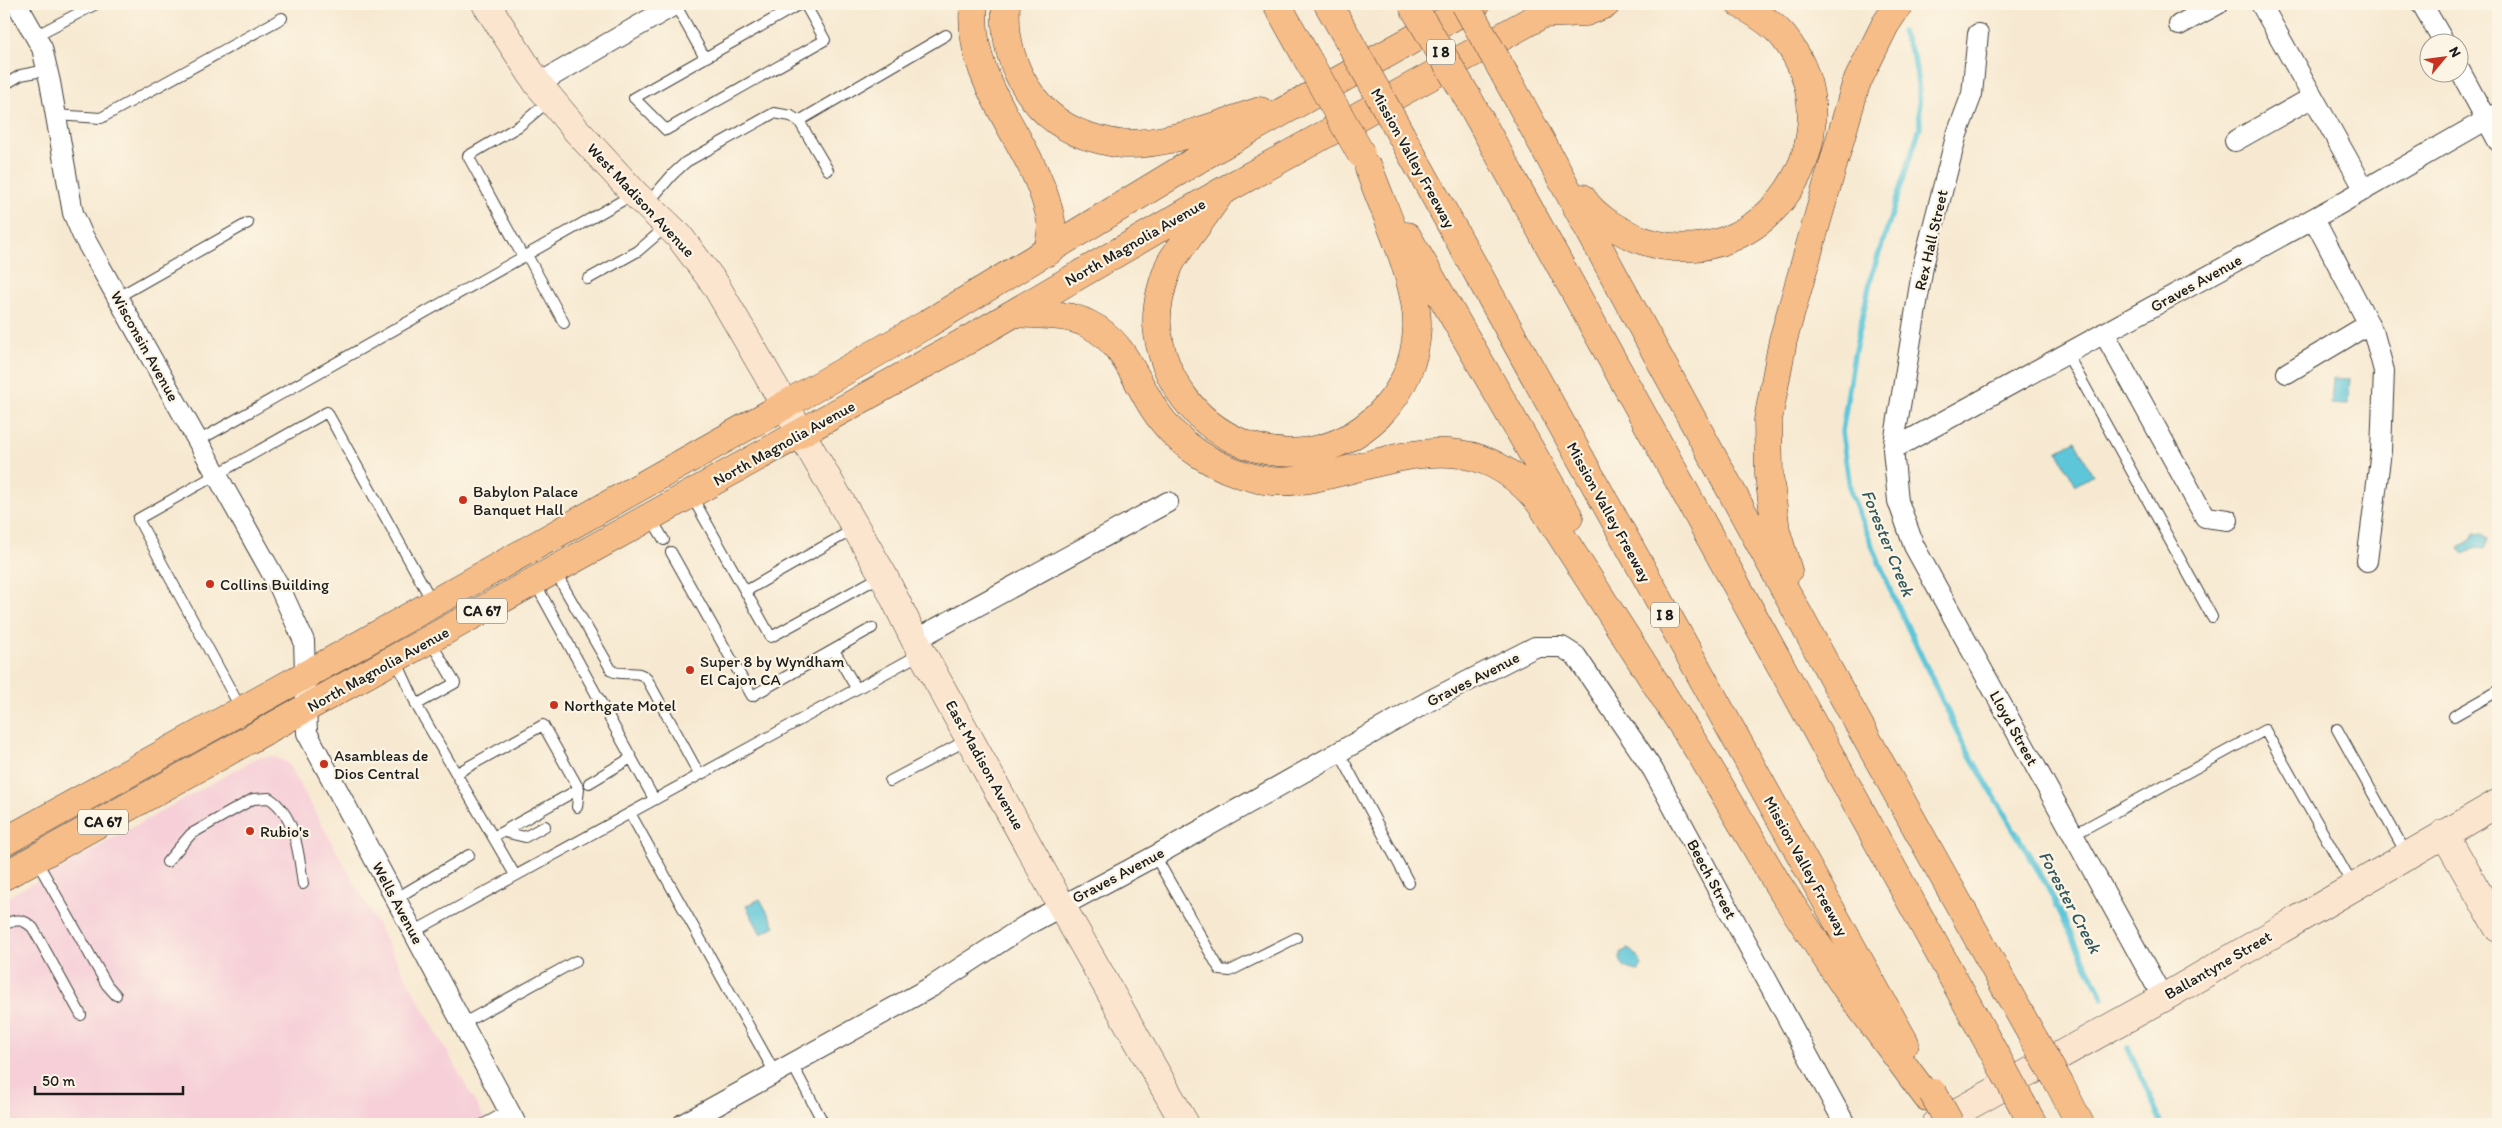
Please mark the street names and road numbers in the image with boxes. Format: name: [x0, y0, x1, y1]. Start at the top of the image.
road number: I 8: [1427, 40, 1455, 64]
street label: Mission Valley Freeway: [1367, 85, 1460, 232]
street label: West Madison Avenue: [583, 139, 699, 261]
street label: Rex Hall Street: [1910, 188, 1952, 292]
street label: North Magnolia Avenue: [1061, 194, 1209, 290]
street label: Graves Avenue: [2147, 250, 2245, 316]
street label: Wisconsin Avenue: [107, 287, 183, 405]
street label: North Magnolia Avenue: [710, 396, 858, 490]
street label: Mission Valley Freeway: [1563, 439, 1656, 586]
road number: CA 67: [457, 598, 507, 624]
road number: I 8: [1651, 602, 1679, 628]
street label: North Magnolia Avenue: [304, 622, 452, 716]
street label: Graves Avenue: [1423, 647, 1523, 711]
street label: Lloyd Street: [1986, 687, 2042, 769]
street label: East Madison Avenue: [941, 697, 1029, 833]
street label: Mission Valley Freeway: [1760, 793, 1853, 940]
road number: CA 67: [78, 810, 128, 834]
street label: Beech Street: [1683, 836, 1741, 922]
street label: Graves Avenue: [1069, 843, 1167, 907]
street label: Wells Avenue: [368, 859, 428, 948]
street label: Ballantyne Street: [2161, 927, 2275, 1003]

